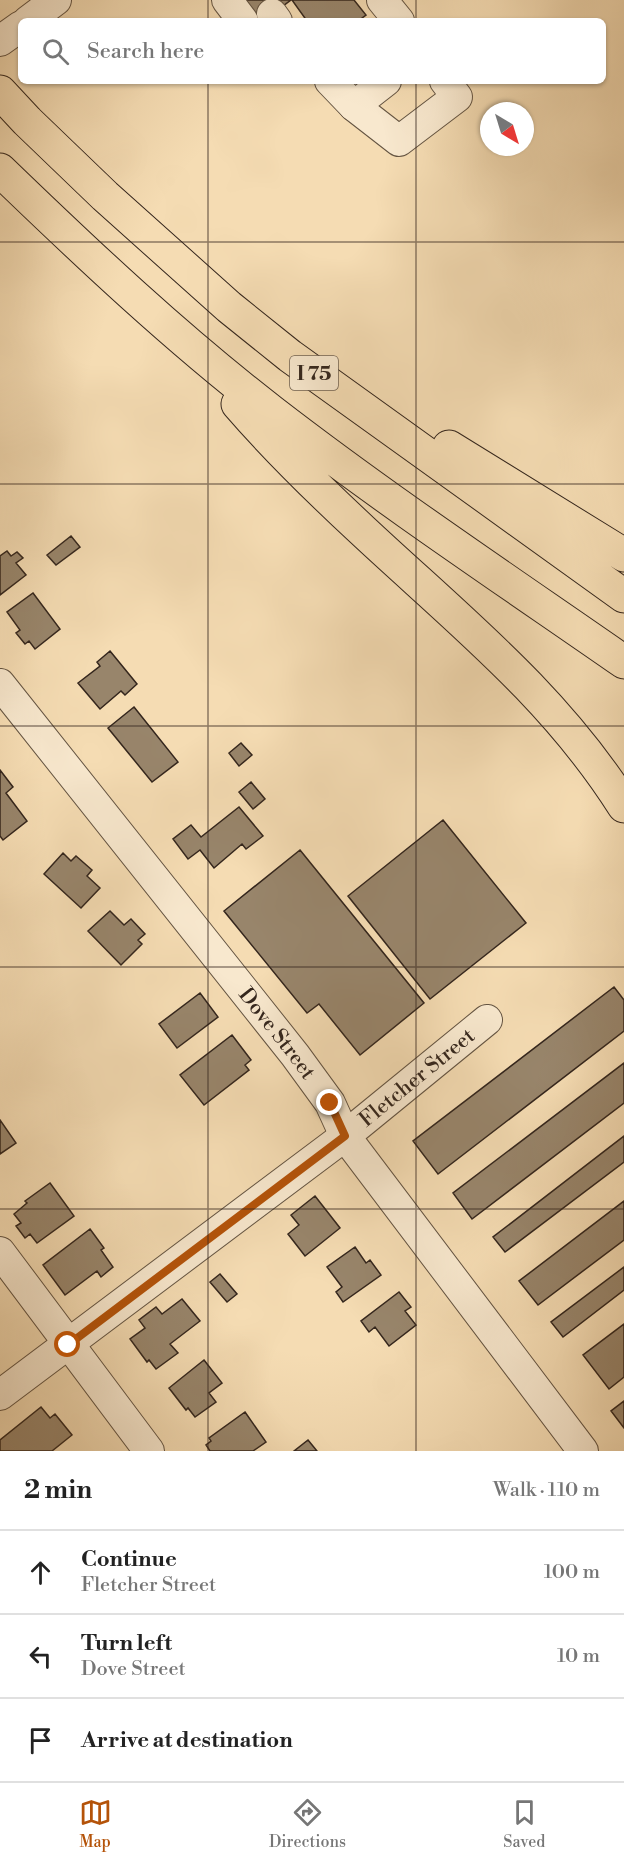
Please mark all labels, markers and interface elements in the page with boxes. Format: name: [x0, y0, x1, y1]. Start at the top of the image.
search box: [18, 18, 606, 84]
icon: search: [39, 35, 72, 68]
text: Search here: [87, 38, 204, 65]
north arrow: [480, 102, 534, 156]
road number: I 75: [290, 356, 338, 390]
street label: Dove Street: [232, 983, 321, 1085]
street label: Fletcher Street: [354, 1023, 481, 1133]
route end: [316, 1089, 342, 1115]
route start: [54, 1331, 80, 1357]
text: 2 min: [24, 1474, 92, 1506]
text: Walk · 110 m: [493, 1478, 600, 1503]
text: Continue: [81, 1546, 177, 1573]
icon: ahead: [24, 1556, 57, 1589]
text: 100 m: [544, 1560, 600, 1585]
text: Fletcher Street: [81, 1573, 216, 1598]
text: Turn left: [81, 1630, 172, 1657]
icon: left: [24, 1640, 57, 1673]
text: 10 m: [557, 1644, 600, 1669]
text: Dove Street: [81, 1657, 186, 1682]
icon: arrive: [24, 1724, 57, 1757]
text: Arrive at destination: [81, 1727, 293, 1754]
tab: Map: [79, 1796, 112, 1852]
tab: Directions: [269, 1796, 346, 1852]
tab: Saved: [503, 1796, 545, 1852]

